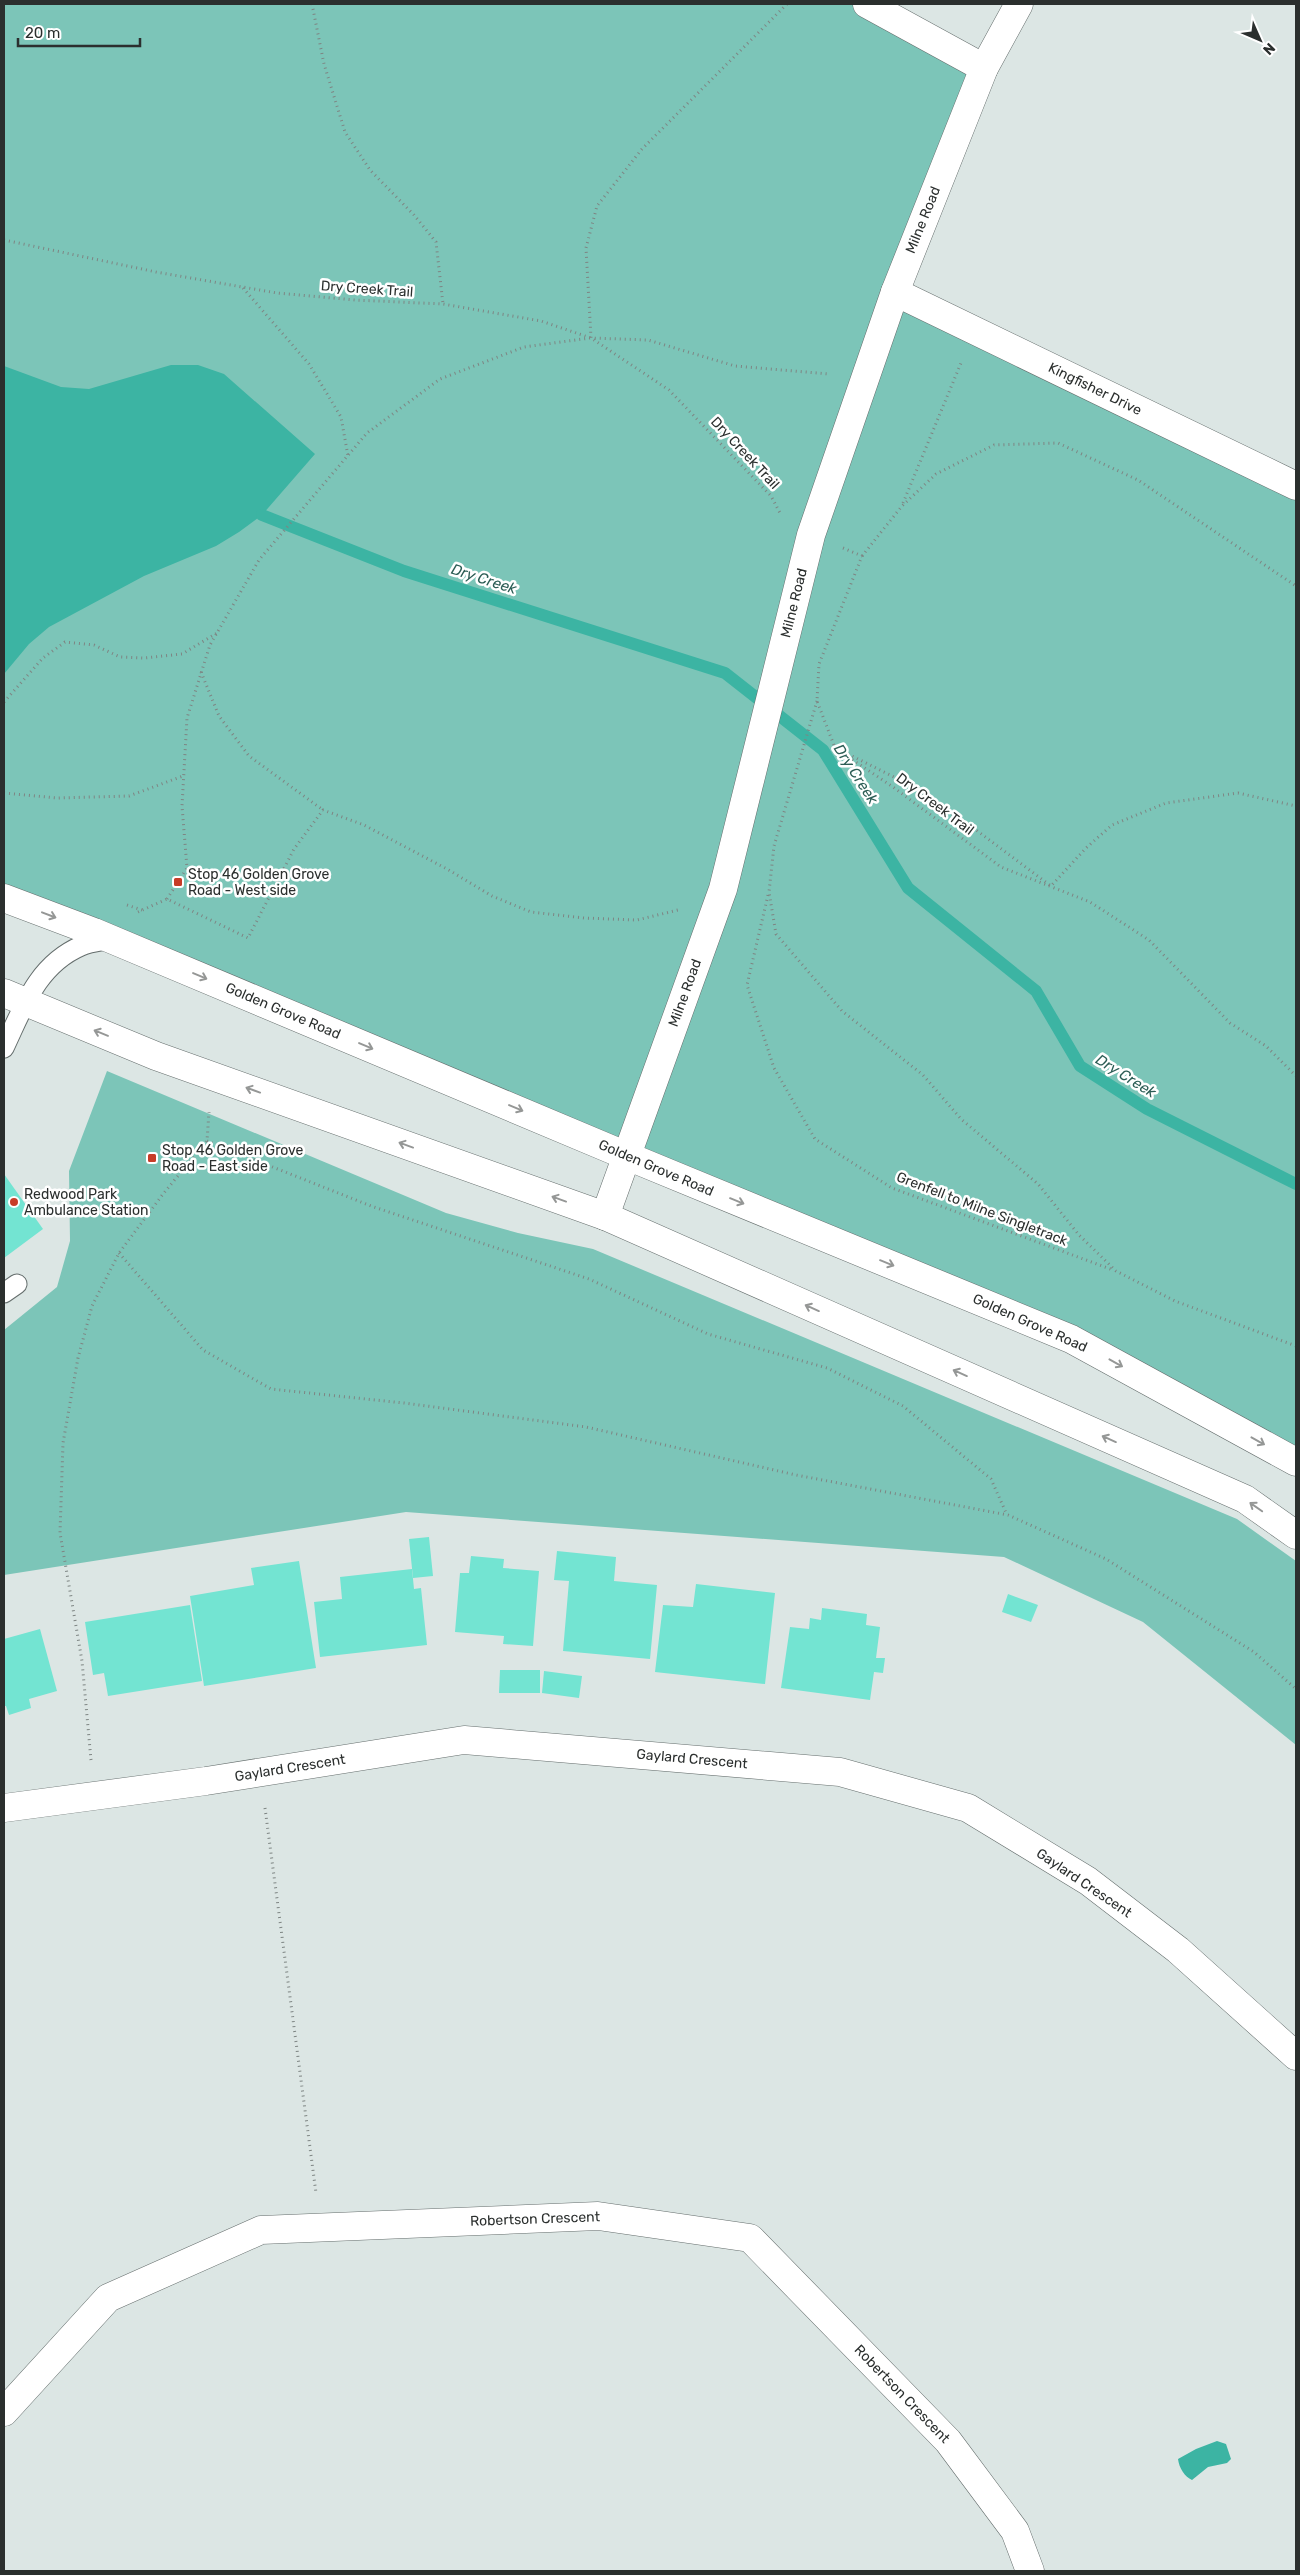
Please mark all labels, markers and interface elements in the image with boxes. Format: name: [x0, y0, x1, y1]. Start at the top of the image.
scale bar: [18, 15, 140, 47]
north arrow: [1235, 15, 1285, 65]
text: 20 m: [25, 24, 60, 42]
text: N: [1259, 39, 1278, 58]
street label: Milne Road: [902, 184, 944, 256]
street label: Dry Creek Trail: [320, 277, 414, 301]
street label: Kingfisher Drive: [1045, 359, 1145, 419]
street label: Dry Creek Trail: [707, 413, 783, 493]
water label: Dry Creek: [449, 560, 519, 598]
street label: Milne Road: [777, 567, 811, 639]
water label: Dry Creek: [830, 741, 882, 808]
street label: Dry Creek Trail: [893, 769, 977, 839]
place label: Stop 46 Golden Grove Road - West side: [188, 866, 330, 899]
marker: Stop 46 Golden Grove Road - West side: [172, 876, 184, 888]
one-way arrow: [41, 911, 57, 920]
street label: Milne Road: [665, 957, 705, 1029]
one-way arrow: [192, 972, 207, 982]
street label: Golden Grove Road: [223, 979, 343, 1043]
one-way arrow: [93, 1028, 109, 1037]
one-way arrow: [358, 1041, 373, 1051]
water label: Dry Creek: [1092, 1050, 1160, 1102]
one-way arrow: [245, 1085, 261, 1094]
one-way arrow: [508, 1104, 523, 1114]
street label: Golden Grove Road: [596, 1136, 716, 1200]
one-way arrow: [398, 1140, 414, 1149]
place label: Stop 46 Golden Grove Road - East side: [162, 1142, 304, 1175]
marker: Stop 46 Golden Grove Road - East side: [146, 1152, 158, 1164]
street label: Grenfell to Milne Singletrack: [894, 1168, 1071, 1250]
place label: Redwood Park Ambulance Station: [24, 1186, 148, 1219]
one-way arrow: [551, 1194, 567, 1204]
marker: Redwood Park Ambulance Station: [8, 1196, 20, 1208]
one-way arrow: [729, 1198, 744, 1207]
one-way arrow: [879, 1259, 894, 1268]
street label: Golden Grove Road: [970, 1290, 1090, 1356]
one-way arrow: [805, 1302, 820, 1312]
one-way arrow: [1108, 1359, 1122, 1369]
one-way arrow: [953, 1368, 968, 1378]
one-way arrow: [1102, 1433, 1117, 1443]
one-way arrow: [1251, 1436, 1266, 1446]
one-way arrow: [1249, 1502, 1263, 1512]
street label: Gaylard Crescent: [636, 1746, 749, 1772]
street label: Gaylard Crescent: [233, 1751, 347, 1785]
street label: Gaylard Crescent: [1033, 1845, 1136, 1922]
street label: Robertson Crescent: [470, 2208, 601, 2230]
street label: Robertson Crescent: [851, 2341, 954, 2447]

